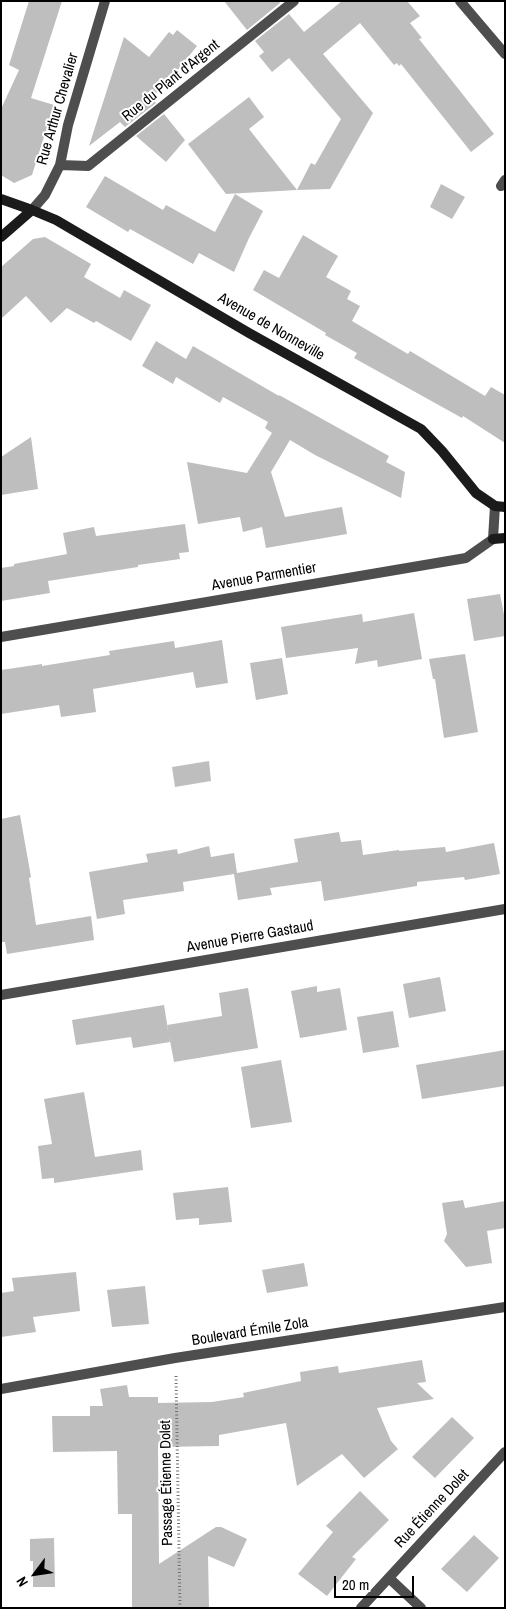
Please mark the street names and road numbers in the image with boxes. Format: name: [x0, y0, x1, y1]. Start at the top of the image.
street label: Rue du Plant d'Argent: [119, 36, 223, 126]
street label: Rue Arthur Chevalier: [33, 51, 83, 167]
street label: Avenue de Nonneville: [214, 289, 328, 365]
street label: Avenue Parmentier: [210, 559, 318, 595]
street label: Avenue Pierre Gastaud: [185, 917, 315, 957]
street label: Boulevard Émile Zola: [191, 1314, 309, 1350]
street label: Passage Étienne Dolet: [157, 1420, 177, 1546]
street label: Rue Étienne Dolet: [391, 1466, 473, 1552]

